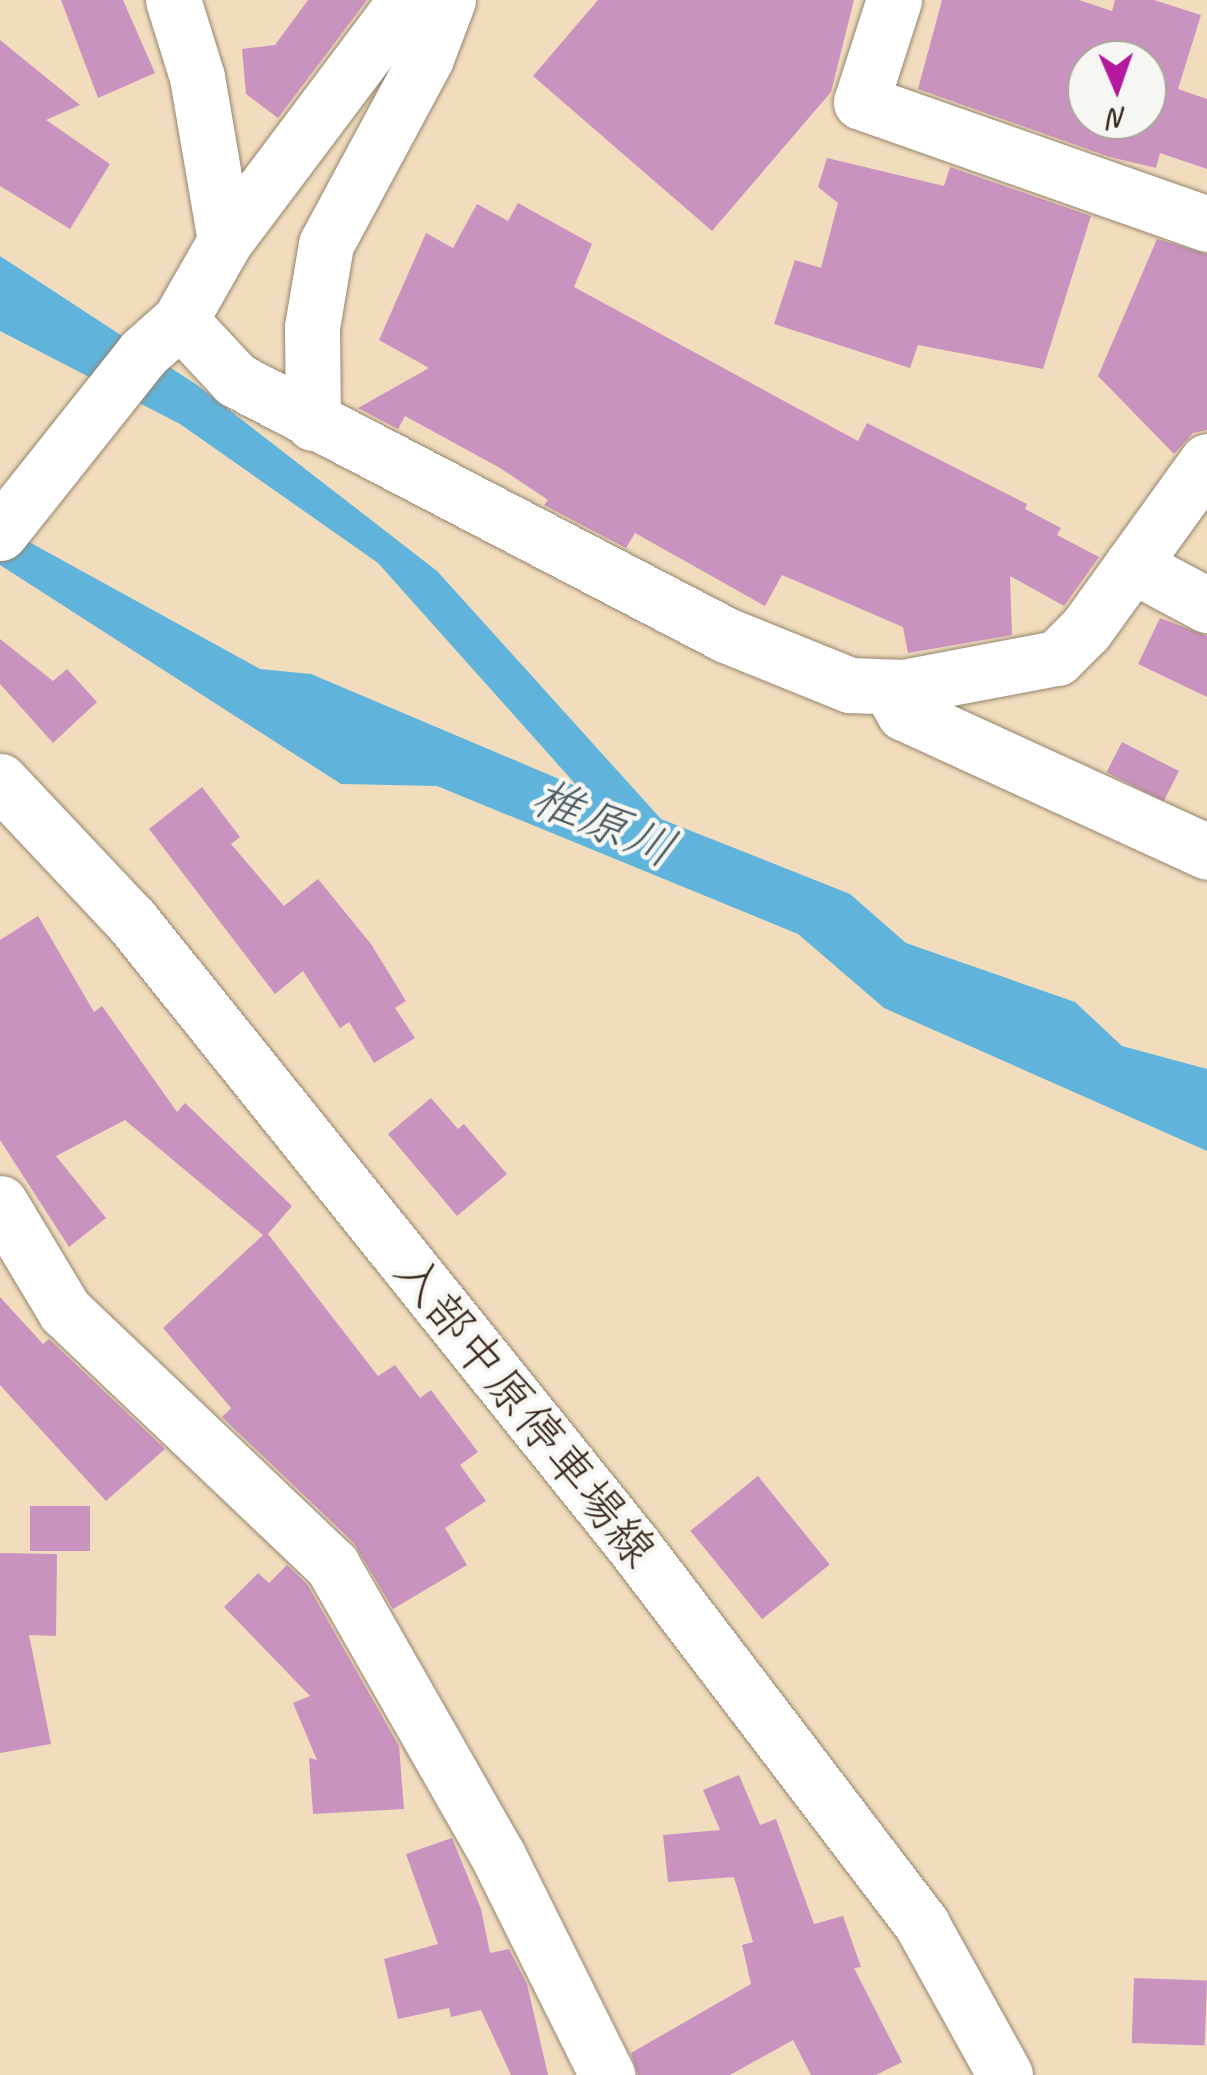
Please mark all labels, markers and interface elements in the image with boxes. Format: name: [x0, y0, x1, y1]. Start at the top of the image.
north arrow: [1067, 40, 1167, 140]
text: N: [1109, 101, 1127, 136]
water label: 椎原川: [523, 766, 685, 880]
street label: 入部中原停車場線: [382, 1244, 668, 1578]

